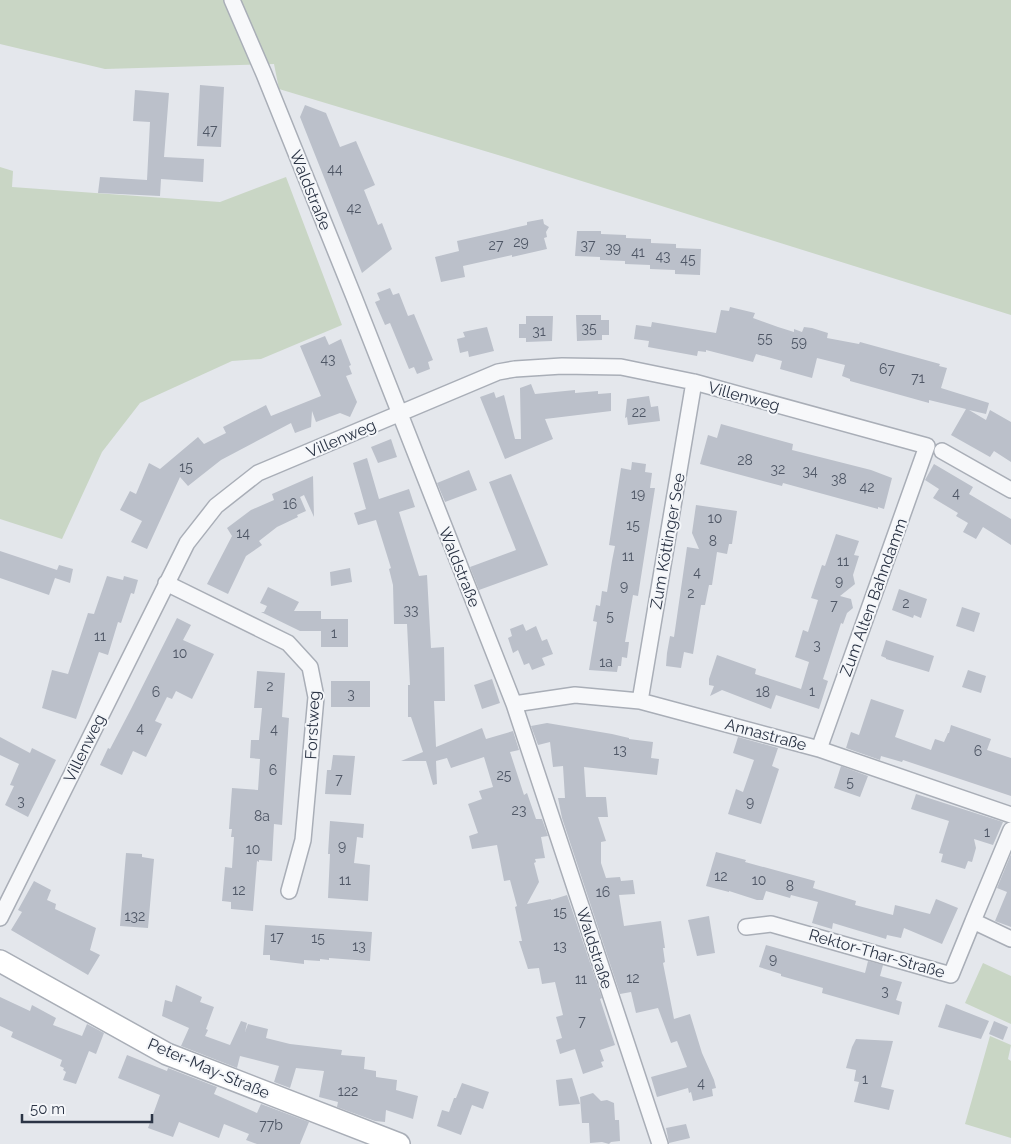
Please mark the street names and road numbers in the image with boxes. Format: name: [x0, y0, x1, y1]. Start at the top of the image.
street label: Waldstraße: [286, 147, 335, 233]
street label: Villenweg: [706, 378, 782, 415]
street label: Villenweg: [304, 415, 379, 462]
street label: Zum Köttinger See: [646, 472, 689, 611]
street label: Zum Alten Bahndamm: [836, 515, 911, 679]
street label: Waldstraße: [435, 524, 484, 610]
street label: Forstweg: [301, 690, 324, 760]
street label: Villenweg: [60, 711, 109, 785]
street label: Annastraße: [723, 714, 809, 755]
street label: Waldstraße: [572, 905, 617, 991]
street label: Rektor-Thar-Straße: [807, 925, 947, 982]
street label: Peter-May-Straße: [145, 1034, 273, 1103]

